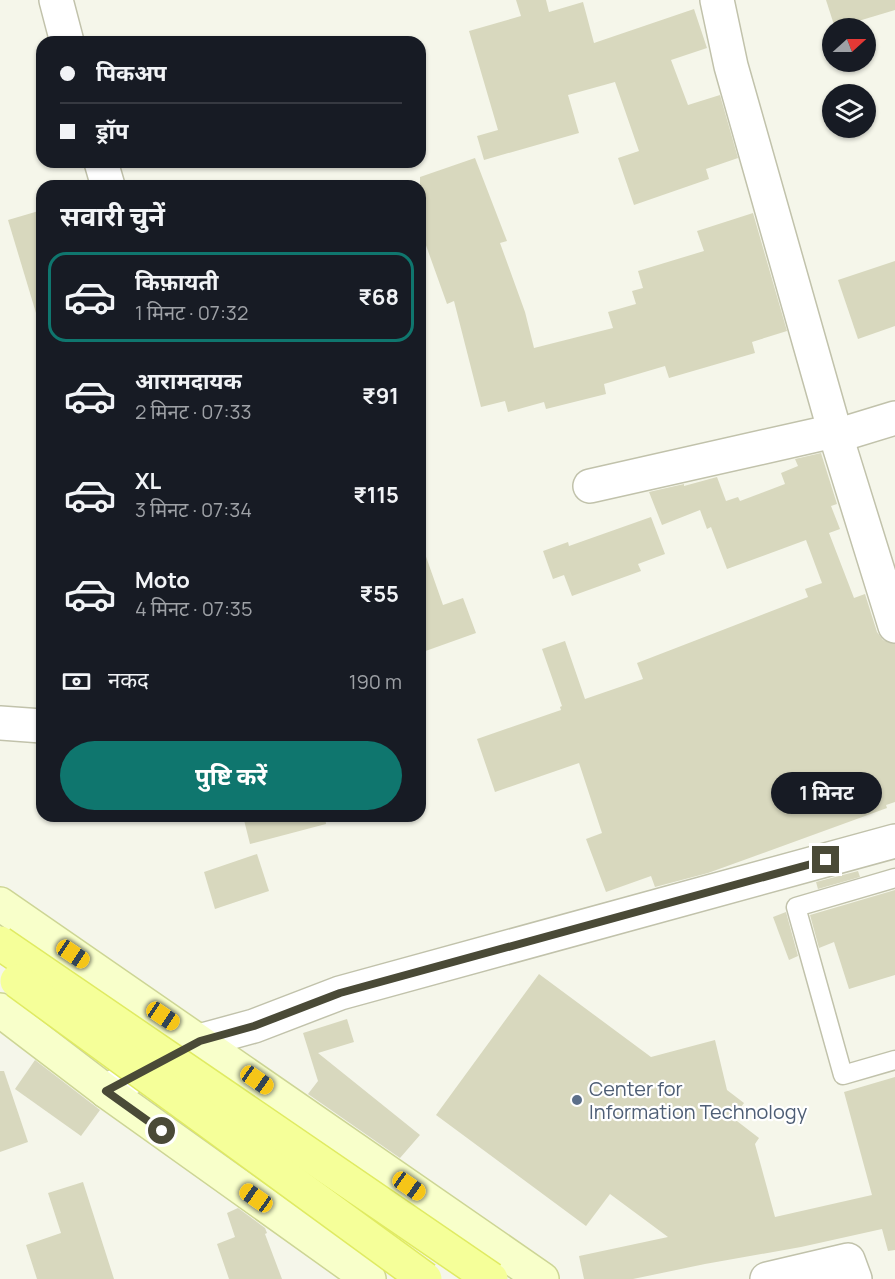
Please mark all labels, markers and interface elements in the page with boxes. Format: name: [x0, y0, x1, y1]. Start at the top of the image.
north arrow: [822, 18, 876, 72]
map controls: [822, 18, 876, 138]
text: पिकअप: [96, 58, 167, 88]
button: layers: [822, 84, 876, 138]
text: ड्रॉप: [96, 116, 129, 146]
text: सवारी चुनें: [60, 197, 165, 234]
text: किफ़ायती: [135, 267, 219, 297]
icon: car: [63, 270, 117, 324]
text: ₹68: [358, 282, 399, 312]
text: 1 मिनट · 07:32: [135, 299, 248, 326]
text: आरामदायक: [135, 366, 242, 396]
icon: car: [63, 369, 117, 423]
text: ₹91: [362, 381, 399, 411]
text: 2 मिनट · 07:33: [135, 398, 252, 425]
text: XL: [135, 466, 161, 496]
icon: car: [63, 468, 117, 522]
text: ₹115: [353, 480, 399, 510]
text: 3 मिनट · 07:34: [135, 496, 252, 523]
text: Moto: [135, 565, 190, 595]
icon: car: [63, 567, 117, 621]
text: ₹55: [360, 579, 399, 609]
text: 4 मिनट · 07:35: [135, 595, 252, 622]
icon: cash: [60, 665, 93, 698]
text: नकद: [108, 665, 149, 695]
text: 190 m: [349, 668, 402, 695]
button: पुष्टि करें: [60, 741, 402, 810]
callout: 1 मिनट: [770, 773, 882, 815]
text: 1 मिनट: [799, 779, 854, 806]
route end: [812, 846, 839, 873]
car: [53, 936, 93, 972]
car: [143, 998, 183, 1034]
car: [237, 1062, 277, 1098]
place label: Center for Information Technology: [589, 1075, 808, 1125]
marker: Center for Information Technology: [570, 1093, 584, 1107]
route start: [148, 1117, 175, 1144]
car: [389, 1168, 429, 1204]
car: [236, 1180, 276, 1216]

